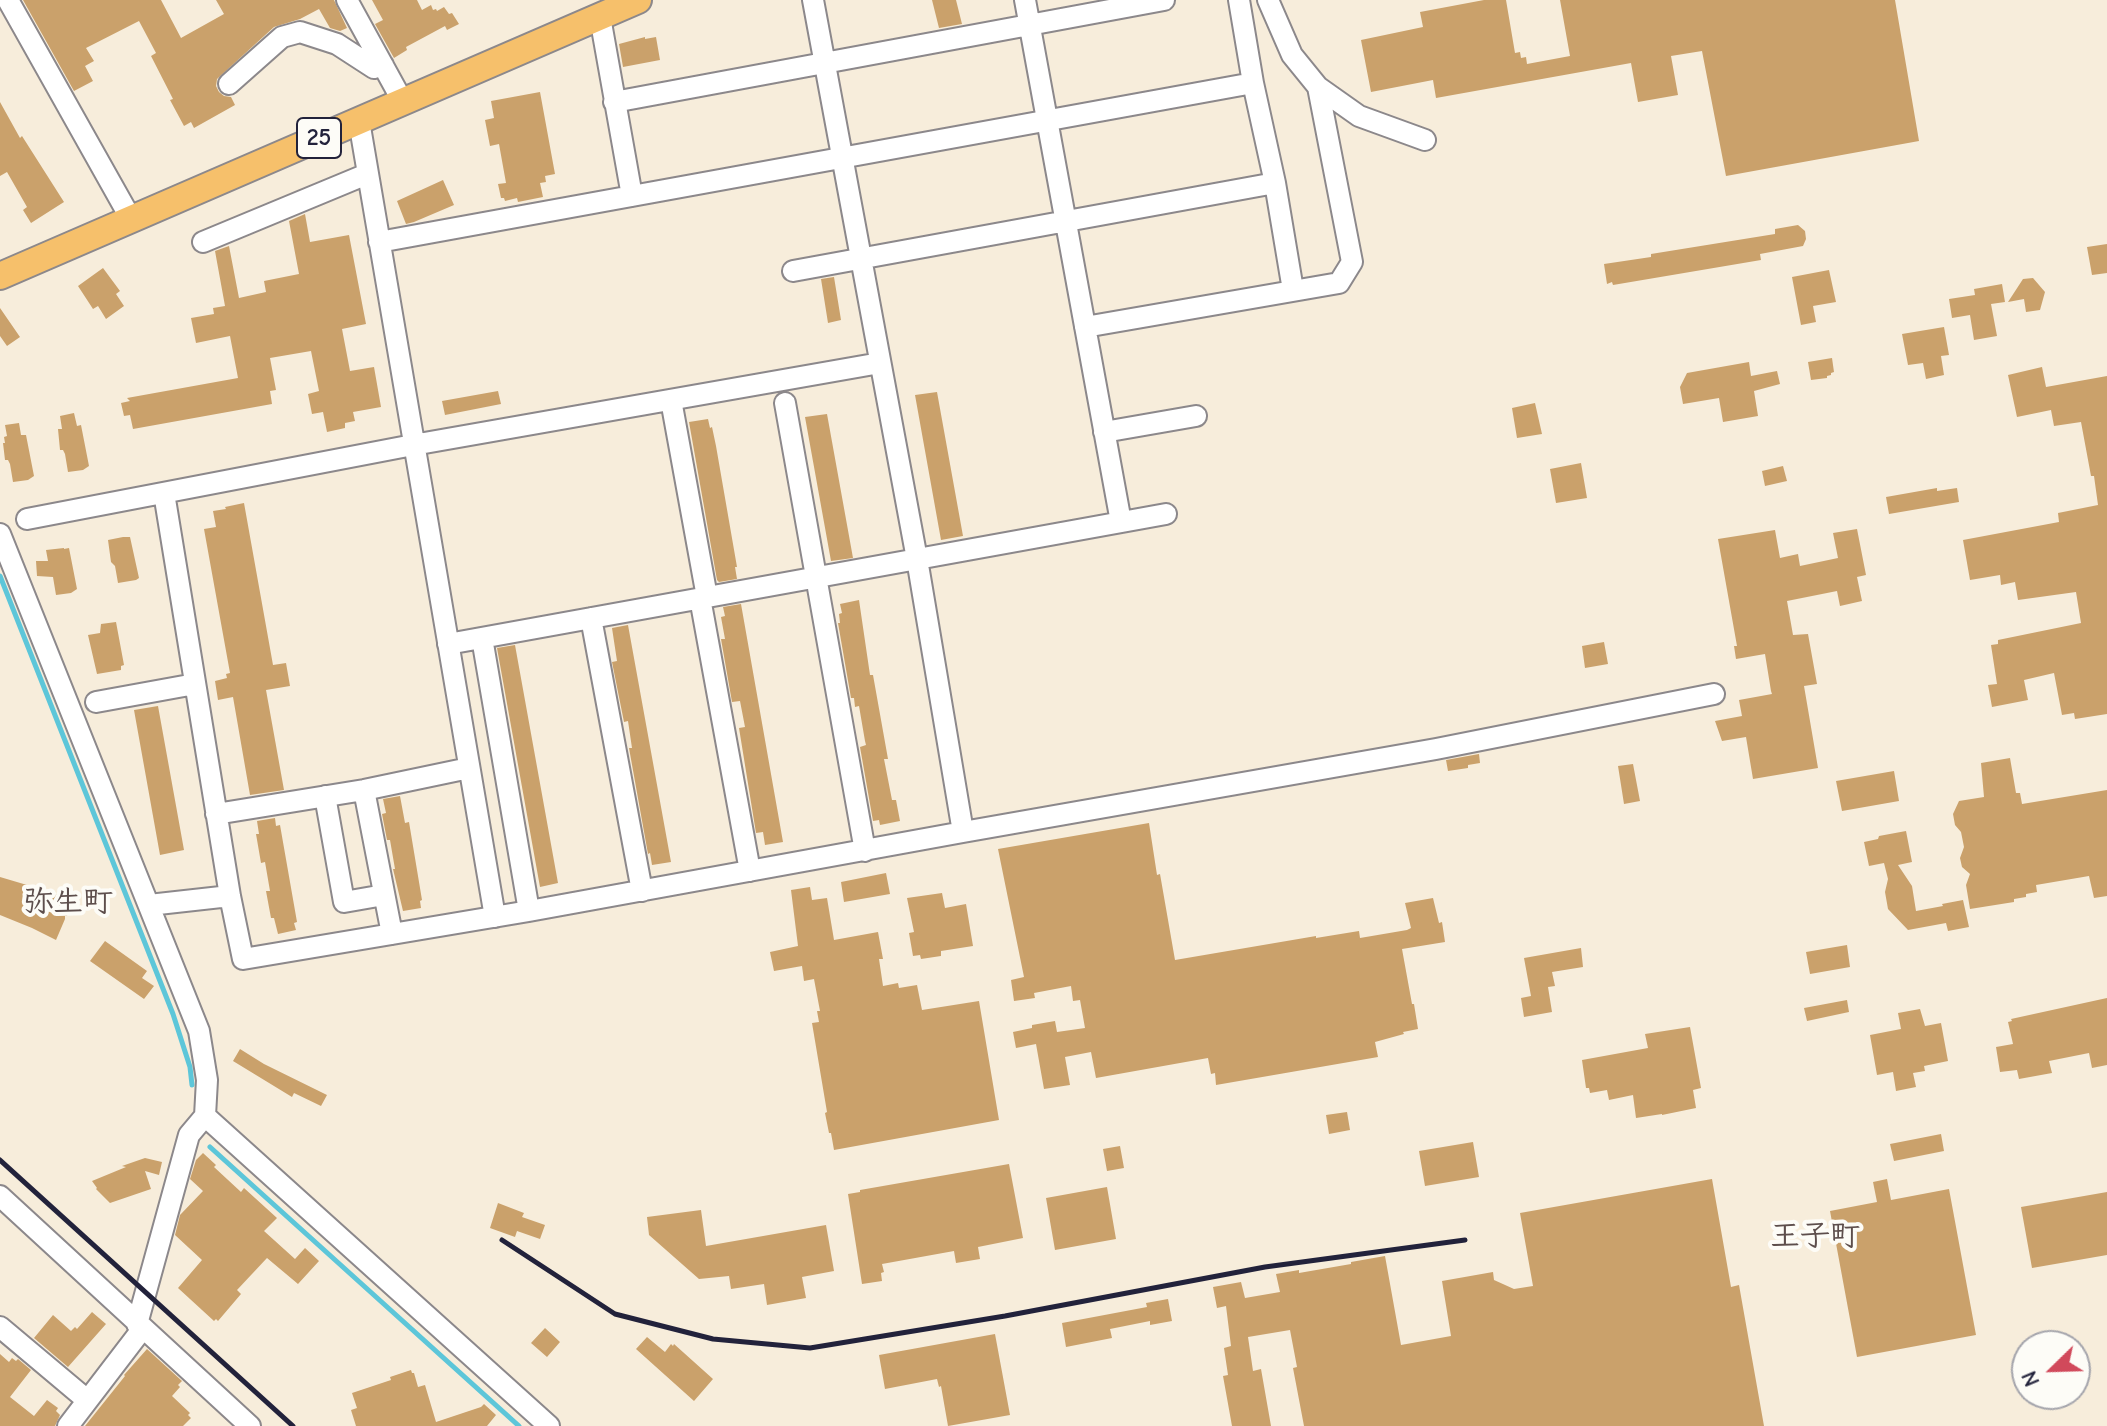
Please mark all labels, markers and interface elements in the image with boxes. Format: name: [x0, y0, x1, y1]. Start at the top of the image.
road number: 25: [297, 118, 341, 158]
district label: 弥生町: [23, 885, 113, 921]
district label: 王子町: [1770, 1219, 1860, 1255]
north arrow: [2011, 1330, 2091, 1410]
text: N: [2016, 1367, 2046, 1390]

